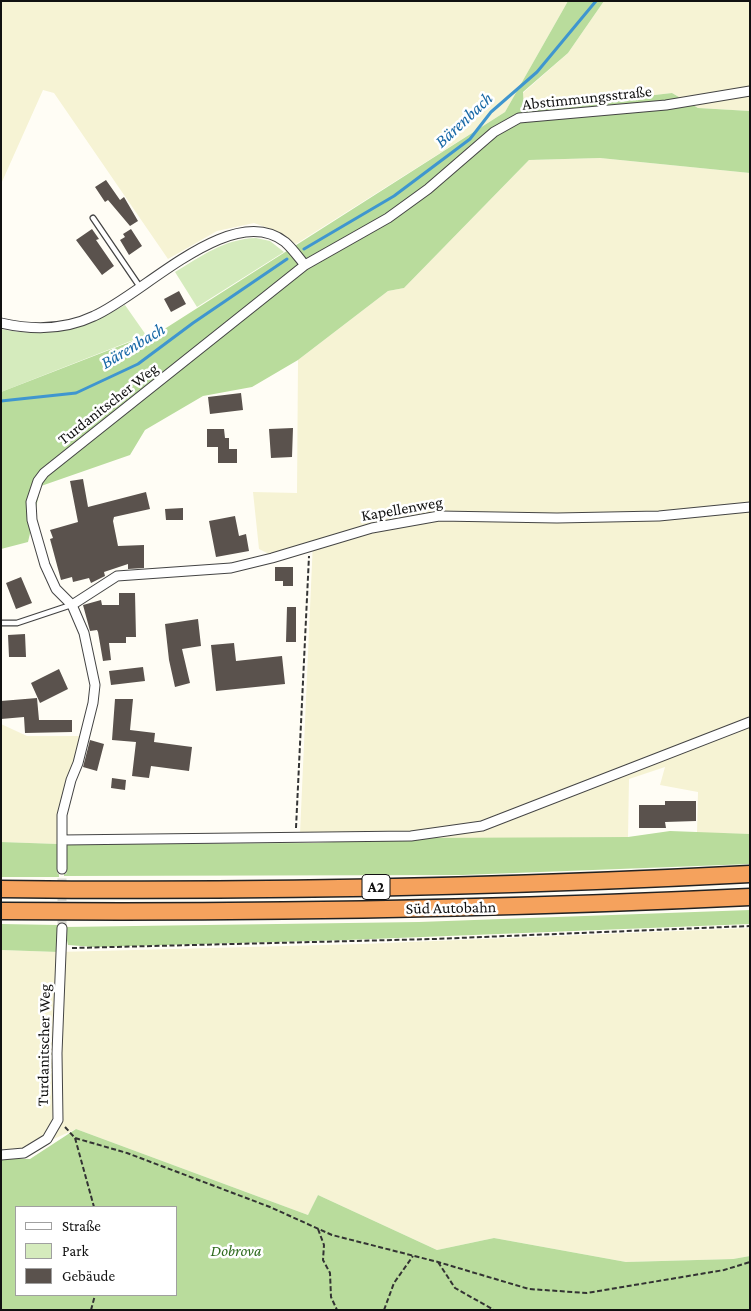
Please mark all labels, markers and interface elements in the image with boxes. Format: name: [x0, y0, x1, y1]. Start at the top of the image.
street label: Abstimmungsstraße: [521, 82, 653, 114]
water label: Bärenbach: [430, 88, 498, 152]
water label: Bärenbach: [97, 318, 169, 374]
street label: Turdanitscher Weg: [54, 359, 162, 449]
street label: Kapellenweg: [360, 492, 444, 526]
road number: A2: [362, 874, 390, 900]
street label: Süd Autobahn: [405, 898, 497, 918]
street label: Turdanitscher Weg: [33, 984, 55, 1106]
legend: [15, 1206, 178, 1296]
text: Straße: [62, 1218, 101, 1234]
park label: Dobrova: [211, 1241, 261, 1261]
text: Park: [62, 1243, 89, 1259]
text: Gebäude: [62, 1268, 115, 1284]

